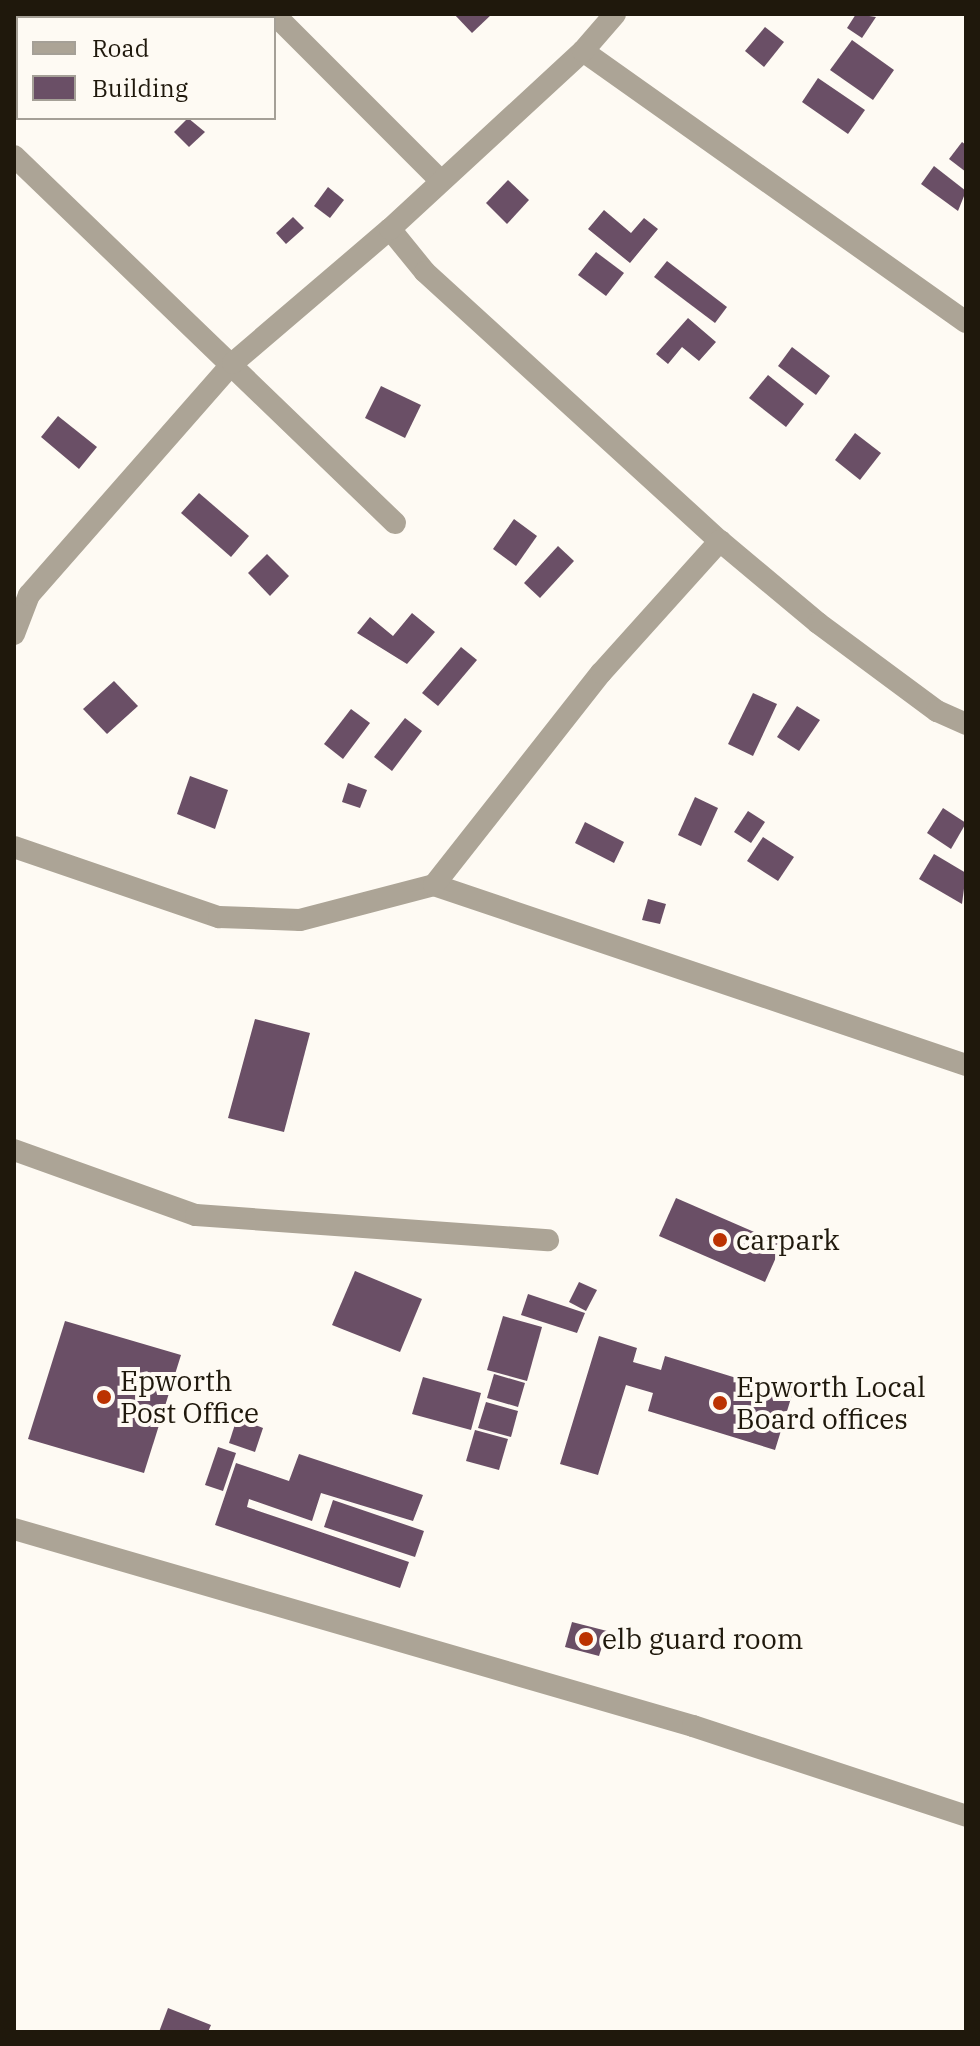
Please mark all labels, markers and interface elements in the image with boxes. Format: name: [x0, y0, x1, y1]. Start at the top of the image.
legend: [16, 16, 276, 120]
text: Road: [92, 32, 149, 64]
text: Building: [92, 72, 188, 104]
place label: carpark: [736, 1223, 840, 1257]
marker: carpark: [711, 1231, 729, 1249]
place label: Epworth Post Office: [120, 1364, 259, 1430]
place label: Epworth Local Board offices: [736, 1370, 926, 1436]
marker: Epworth Post Office: [95, 1388, 113, 1406]
marker: Epworth Local Board offices: [711, 1394, 729, 1412]
place label: elb guard room: [602, 1622, 803, 1656]
marker: elb guard room: [577, 1630, 595, 1648]

